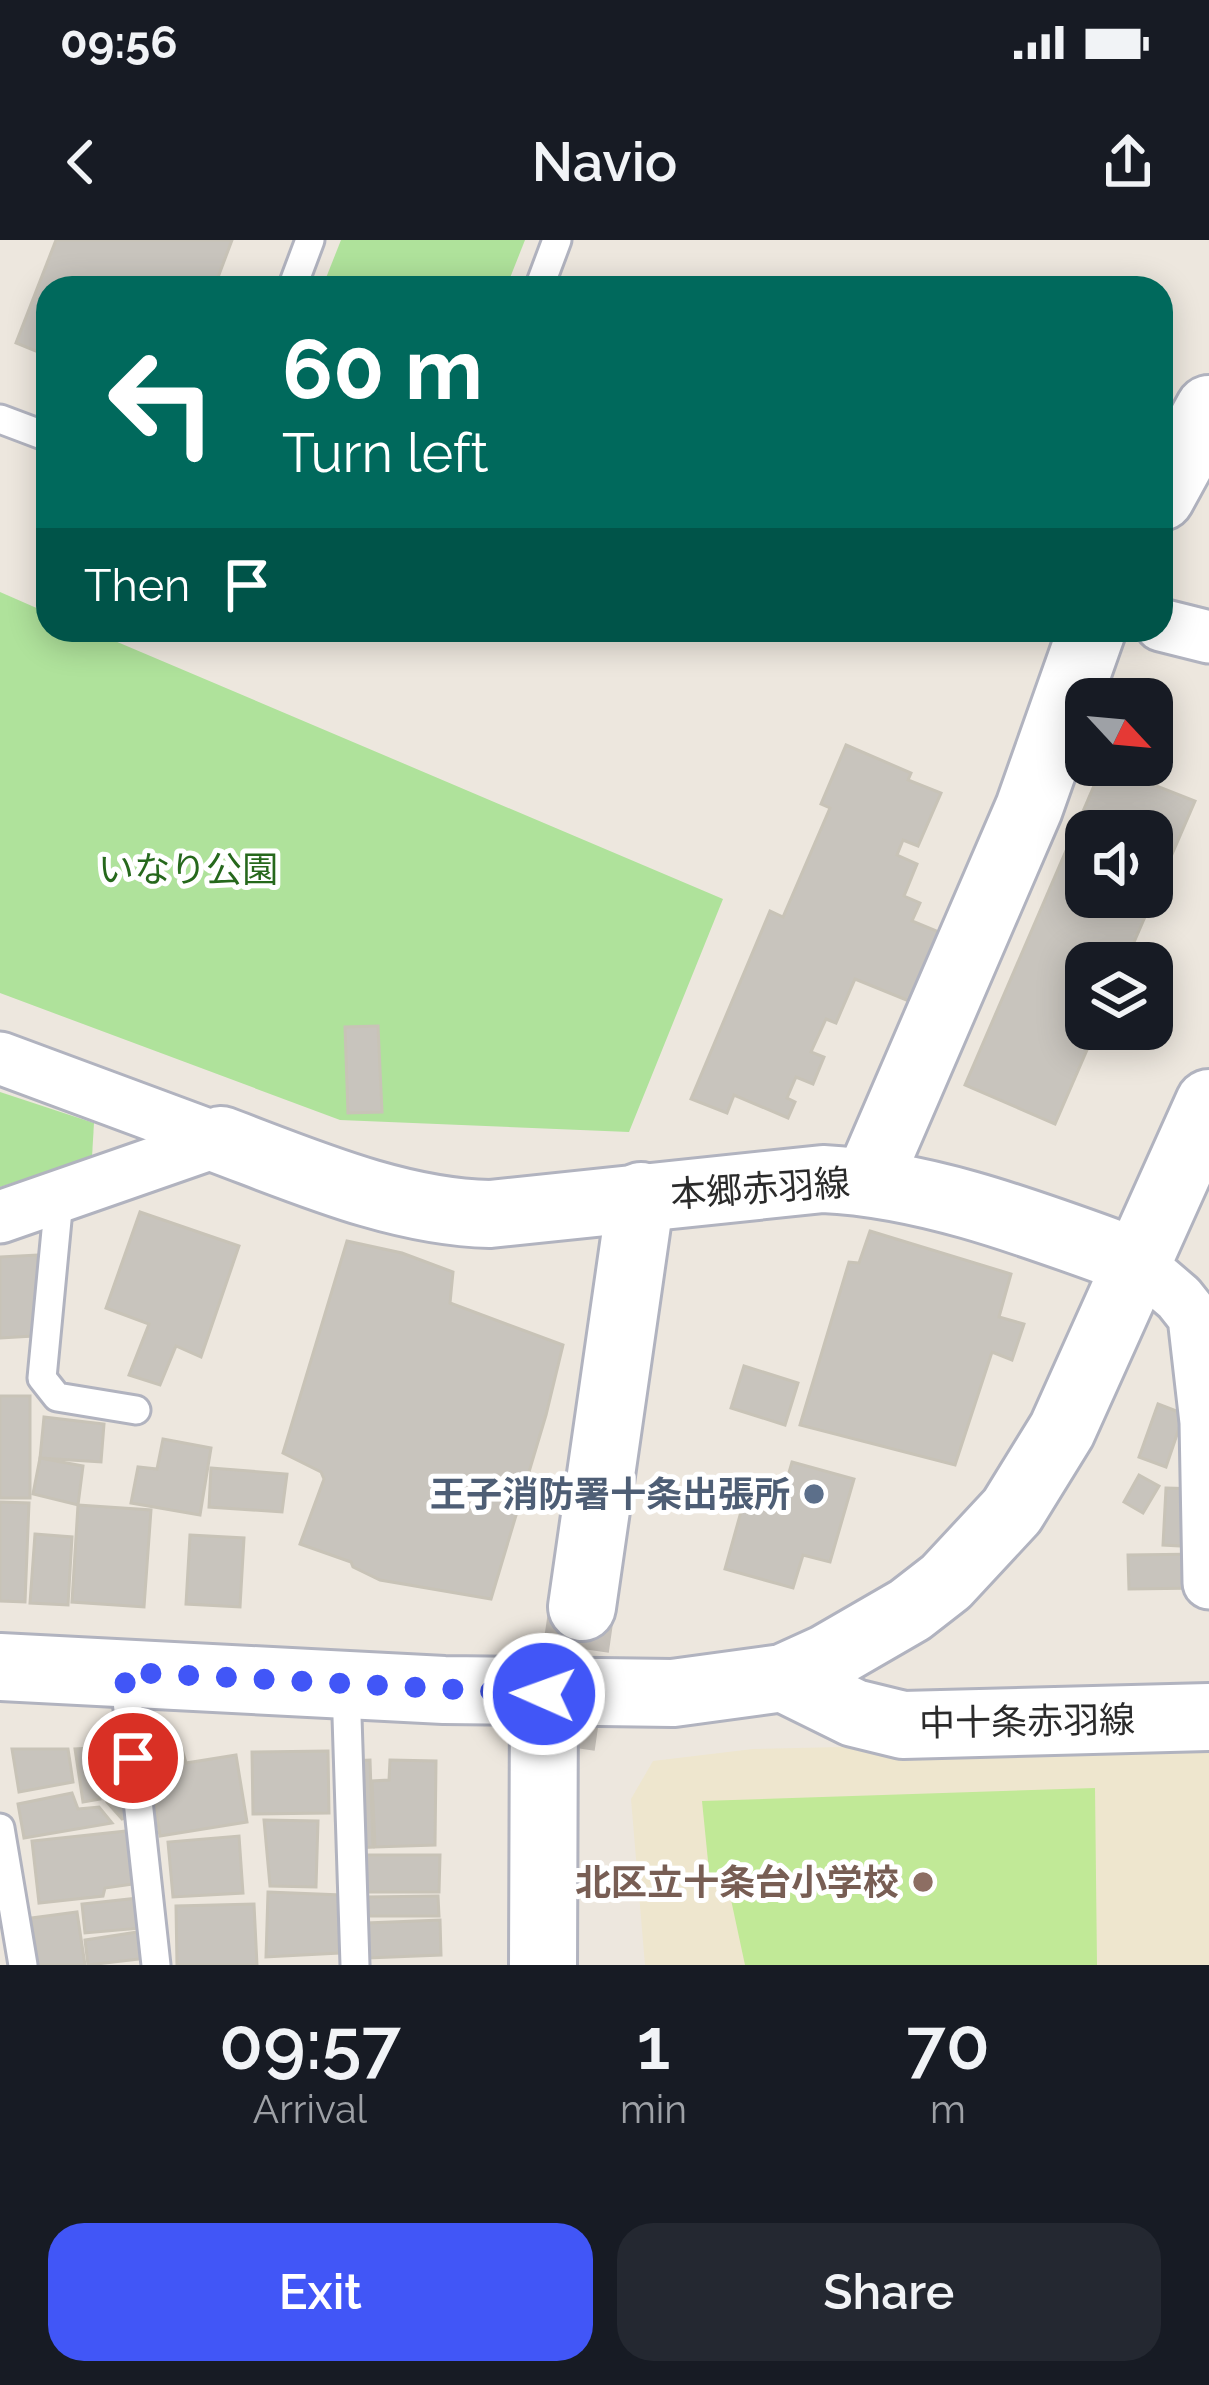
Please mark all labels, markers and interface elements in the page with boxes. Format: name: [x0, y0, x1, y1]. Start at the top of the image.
text: 09:56: [60, 16, 178, 69]
icon: back: [48, 129, 114, 195]
icon: share: [1095, 129, 1161, 195]
text: Navio: [532, 130, 677, 194]
text: 60 m: [282, 320, 483, 419]
icon: left: [84, 324, 240, 480]
text: Turn left: [282, 421, 489, 485]
icon: arrive: [214, 552, 280, 618]
text: Then: [84, 559, 190, 612]
north arrow: [1065, 678, 1173, 786]
map controls: [1065, 678, 1173, 1050]
button: sound: [1065, 810, 1173, 918]
park label: いなり公園: [98, 848, 278, 890]
button: layers: [1065, 942, 1173, 1050]
street label: 本郷赤羽線: [669, 1161, 851, 1215]
place label: 王子消防署十条出張所: [430, 1473, 790, 1515]
marker: 王子消防署十条出張所: [801, 1481, 827, 1507]
position arrow: [481, 1631, 607, 1757]
street label: 中十条赤羽線: [919, 1698, 1135, 1744]
pin: [82, 1707, 184, 1809]
icon: arrive: [100, 1725, 166, 1791]
place label: 北区立十条台小学校: [575, 1861, 899, 1903]
marker: 北区立十条台小学校: [910, 1869, 936, 1895]
text: 09:57: [219, 2001, 401, 2086]
text: 1: [637, 2001, 671, 2086]
text: 70: [906, 2001, 990, 2086]
text: Arrival: [253, 2086, 367, 2132]
text: min: [620, 2086, 687, 2132]
text: m: [930, 2086, 966, 2132]
button: Exit: [48, 2223, 593, 2361]
button: Share: [617, 2223, 1161, 2361]

